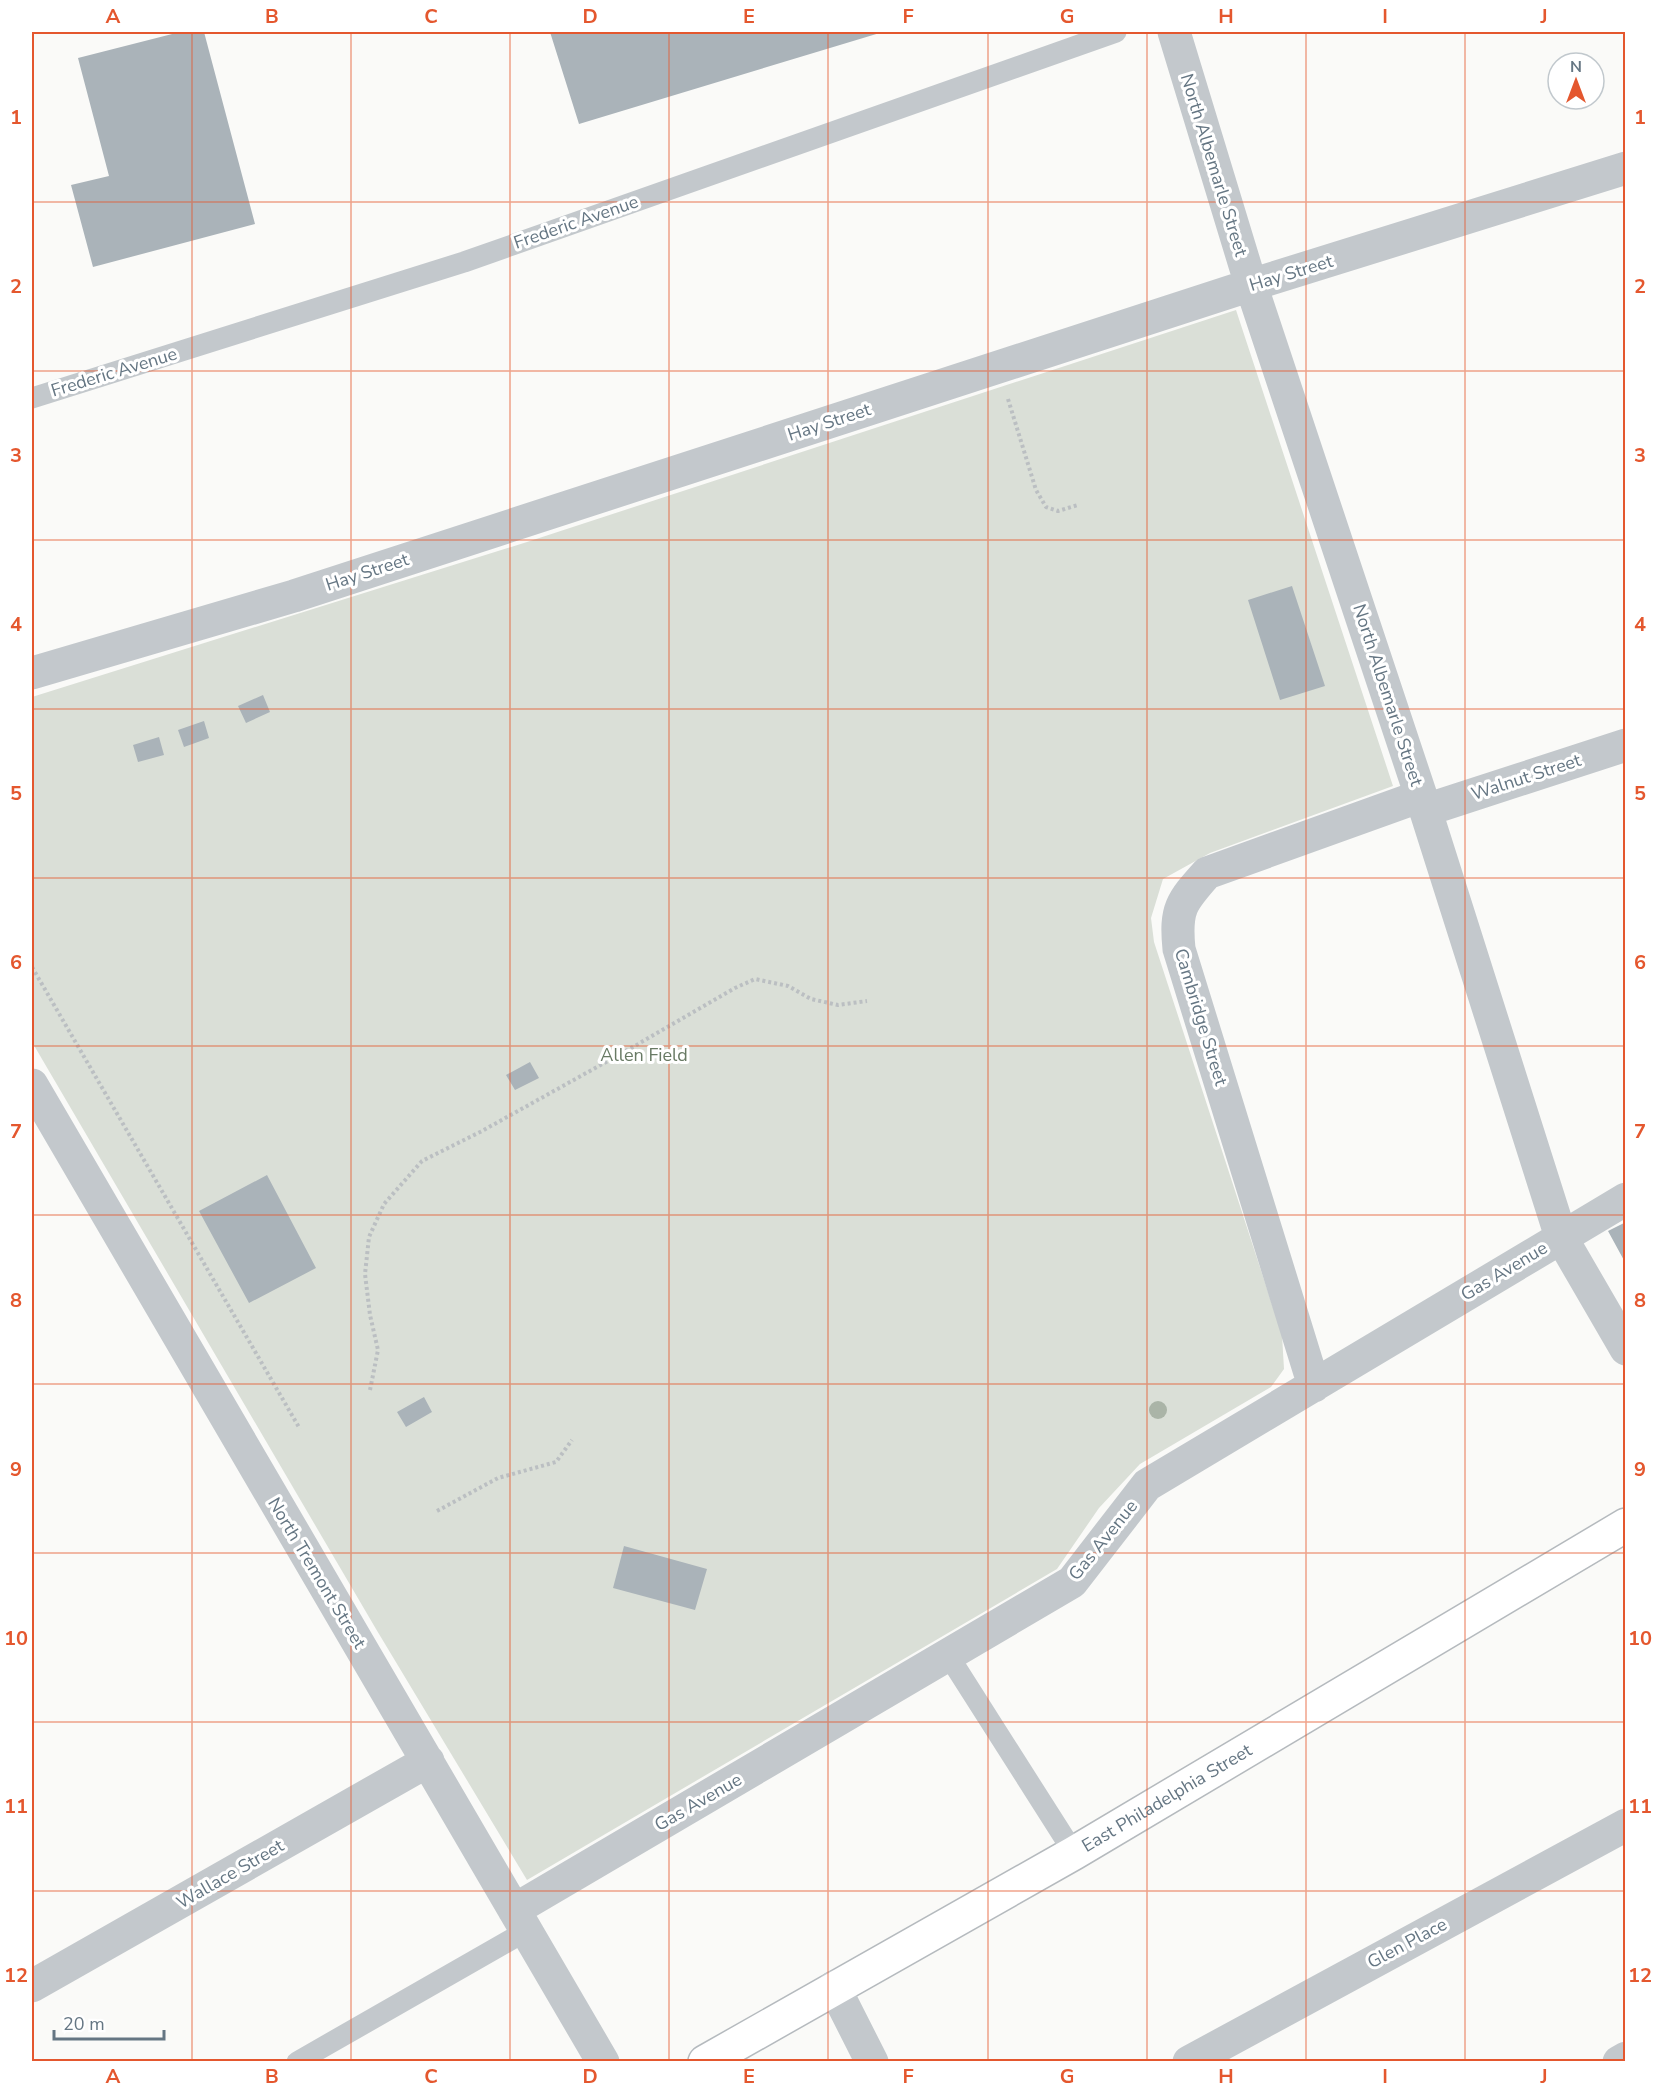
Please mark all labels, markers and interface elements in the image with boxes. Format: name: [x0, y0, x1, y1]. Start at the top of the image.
text: A: [106, 3, 121, 30]
text: B: [265, 3, 279, 30]
text: C: [424, 3, 438, 30]
text: D: [582, 3, 598, 30]
text: E: [743, 3, 755, 30]
text: F: [902, 3, 914, 30]
text: G: [1060, 3, 1074, 30]
text: H: [1218, 3, 1234, 30]
text: I: [1382, 3, 1388, 30]
text: J: [1539, 3, 1548, 30]
north arrow: [1546, 51, 1606, 111]
text: N: [1570, 56, 1582, 78]
street label: North Albemarle Street: [1175, 71, 1253, 260]
text: 1: [10, 104, 22, 131]
text: 1: [1634, 104, 1646, 131]
street label: Frederic Avenue: [510, 189, 642, 255]
street label: Hay Street: [1246, 249, 1336, 297]
text: 2: [10, 273, 22, 300]
text: 2: [1634, 273, 1646, 300]
street label: Frederic Avenue: [48, 341, 180, 403]
street label: Hay Street: [784, 397, 874, 447]
text: 3: [10, 442, 22, 469]
text: 3: [1634, 442, 1646, 469]
street label: Hay Street: [322, 547, 412, 597]
street label: North Albemarle Street: [1347, 601, 1429, 790]
text: 4: [10, 611, 22, 638]
text: 4: [1634, 611, 1646, 638]
street label: Walnut Street: [1468, 748, 1585, 806]
text: 5: [10, 780, 22, 807]
text: 5: [1634, 780, 1646, 807]
street label: Cambridge Street: [1169, 945, 1233, 1089]
text: 6: [10, 949, 22, 976]
text: 6: [1634, 949, 1646, 976]
park label: Allen Field: [600, 1043, 688, 1067]
text: 7: [10, 1118, 22, 1145]
text: 7: [1634, 1118, 1646, 1145]
street label: Gas Avenue: [1456, 1236, 1552, 1306]
text: 8: [10, 1287, 22, 1314]
text: 8: [1634, 1287, 1646, 1314]
text: 9: [10, 1456, 22, 1483]
text: 9: [1634, 1456, 1646, 1483]
street label: North Tremont Street: [262, 1493, 372, 1654]
street label: Gas Avenue: [1063, 1495, 1143, 1585]
text: 10: [4, 1625, 28, 1652]
text: 10: [1628, 1625, 1652, 1652]
street label: East Philadelphia Street: [1077, 1738, 1257, 1858]
street label: Gas Avenue: [650, 1767, 746, 1837]
text: 11: [4, 1793, 28, 1820]
text: 11: [1628, 1793, 1652, 1820]
street label: Wallace Street: [172, 1833, 289, 1914]
street label: Glen Place: [1363, 1912, 1451, 1974]
text: 12: [4, 1962, 28, 1989]
text: 12: [1628, 1962, 1652, 1989]
scale bar: [54, 2003, 164, 2041]
text: 20 m: [63, 2012, 105, 2036]
text: A: [106, 2063, 121, 2090]
text: B: [265, 2063, 279, 2090]
text: C: [424, 2063, 438, 2090]
text: D: [582, 2063, 598, 2090]
text: E: [743, 2063, 755, 2090]
text: F: [902, 2063, 914, 2090]
text: G: [1060, 2063, 1074, 2090]
text: H: [1218, 2063, 1234, 2090]
text: I: [1382, 2063, 1388, 2090]
text: J: [1539, 2063, 1548, 2090]

